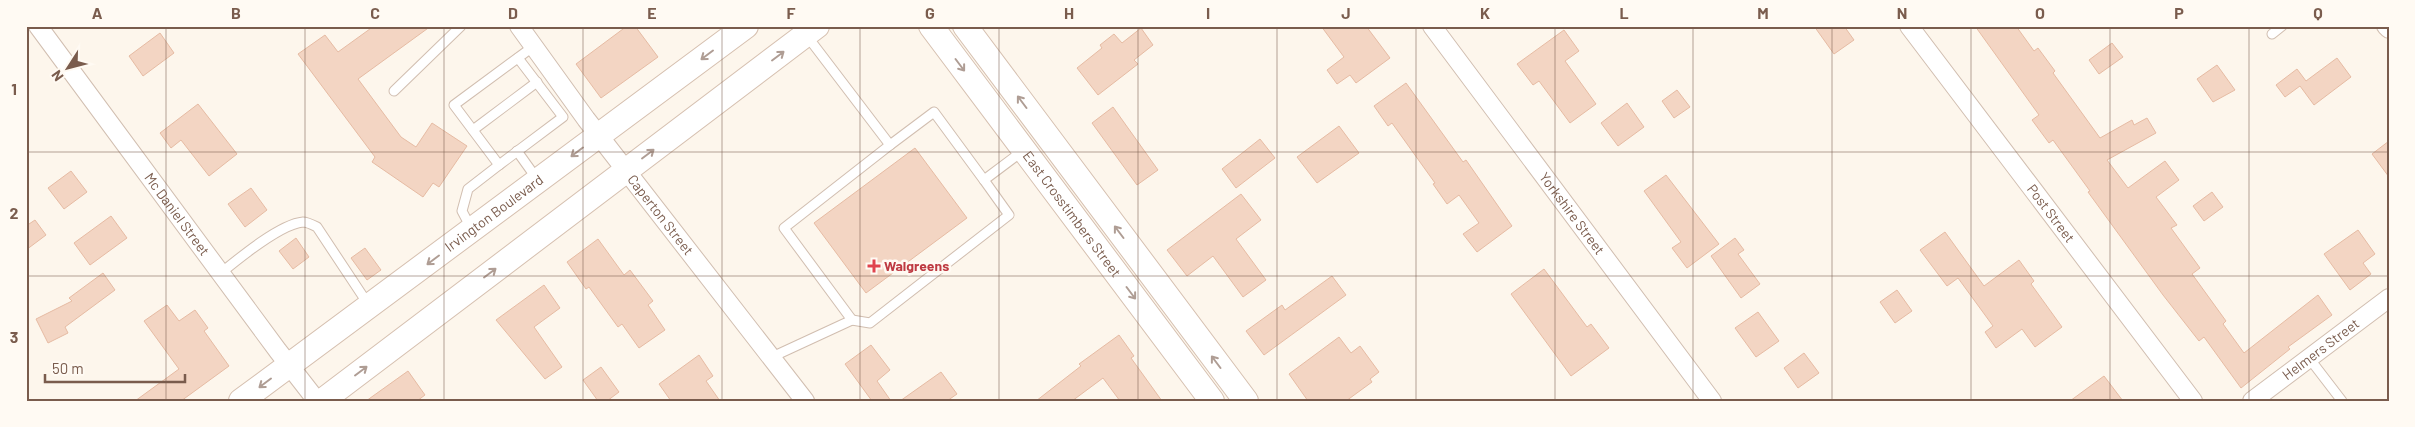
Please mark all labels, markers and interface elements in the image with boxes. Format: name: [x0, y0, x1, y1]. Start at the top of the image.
text: A: [92, 3, 103, 22]
text: B: [231, 3, 241, 22]
text: C: [370, 3, 380, 22]
text: D: [508, 3, 518, 22]
text: E: [647, 3, 657, 22]
text: F: [787, 3, 796, 22]
text: G: [925, 3, 935, 22]
text: H: [1064, 3, 1074, 22]
text: I: [1206, 3, 1210, 22]
text: J: [1341, 3, 1351, 22]
text: K: [1480, 3, 1490, 22]
text: L: [1619, 3, 1629, 22]
text: M: [1757, 3, 1769, 22]
text: N: [1897, 3, 1907, 22]
text: O: [2035, 3, 2045, 22]
text: P: [2174, 3, 2184, 22]
text: Q: [2313, 3, 2323, 22]
north arrow: [42, 42, 92, 92]
one-way arrow: [701, 50, 714, 61]
one-way arrow: [771, 51, 785, 61]
one-way arrow: [955, 58, 966, 71]
text: N: [47, 67, 67, 85]
text: 1: [11, 79, 17, 98]
one-way arrow: [1016, 96, 1027, 109]
one-way arrow: [571, 147, 584, 158]
street label: East Crosstimbers Street: [1020, 147, 1125, 280]
one-way arrow: [641, 149, 655, 159]
street label: Mc Daniel Street: [141, 169, 214, 259]
street label: Yorkshire Street: [1536, 169, 1609, 258]
street label: Irvington Boulevard: [441, 171, 546, 255]
street label: Caperton Street: [624, 171, 697, 258]
street label: Post Street: [2024, 181, 2079, 246]
text: 2: [10, 203, 19, 222]
one-way arrow: [1114, 225, 1124, 239]
one-way arrow: [426, 255, 440, 265]
place label: Walgreens: [884, 257, 949, 274]
marker: Walgreens: [868, 260, 880, 272]
one-way arrow: [484, 268, 497, 279]
one-way arrow: [1126, 286, 1137, 299]
street label: Helmers Street: [2279, 315, 2362, 383]
text: 3: [10, 327, 18, 346]
scale bar: [45, 352, 185, 384]
one-way arrow: [1211, 356, 1222, 369]
text: 50 m: [52, 359, 84, 377]
one-way arrow: [354, 366, 367, 377]
one-way arrow: [258, 378, 272, 388]

